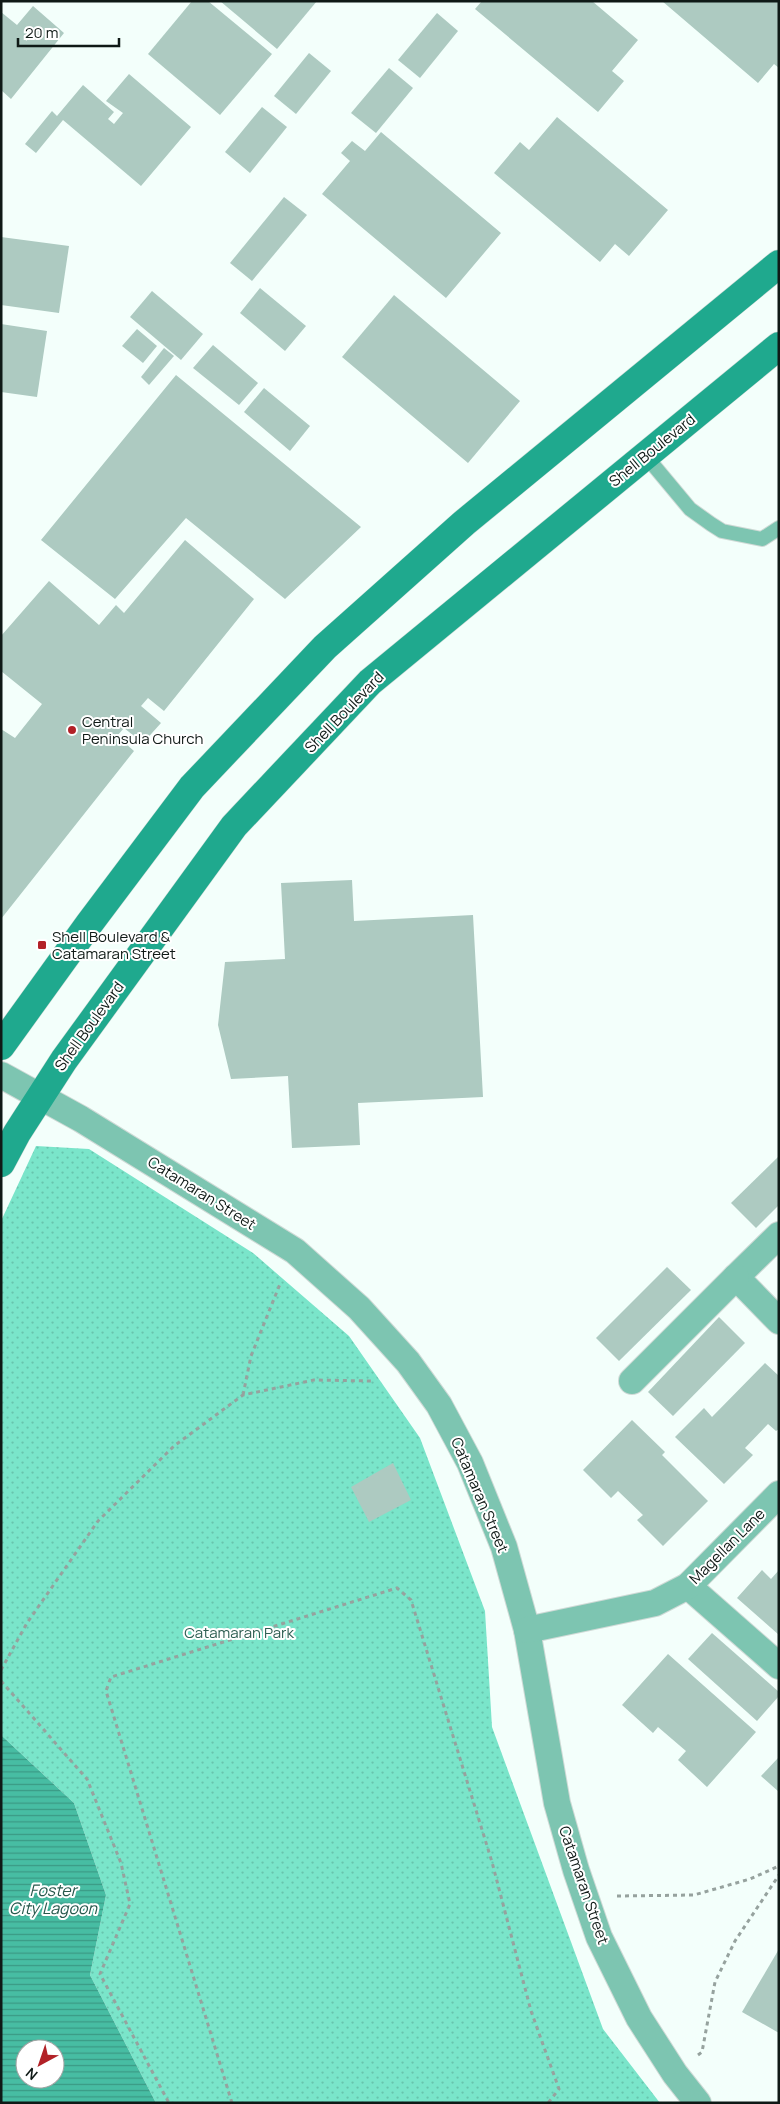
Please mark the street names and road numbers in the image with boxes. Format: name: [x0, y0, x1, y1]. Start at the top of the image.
street label: Shell Boulevard: [604, 409, 700, 491]
street label: Shell Boulevard: [300, 667, 388, 757]
street label: Shell Boulevard: [49, 977, 129, 1075]
street label: Catamaran Street: [144, 1151, 260, 1235]
street label: Catamaran Street: [446, 1434, 514, 1556]
street label: Magellan Lane: [684, 1503, 770, 1589]
street label: Catamaran Street: [554, 1823, 614, 1947]

